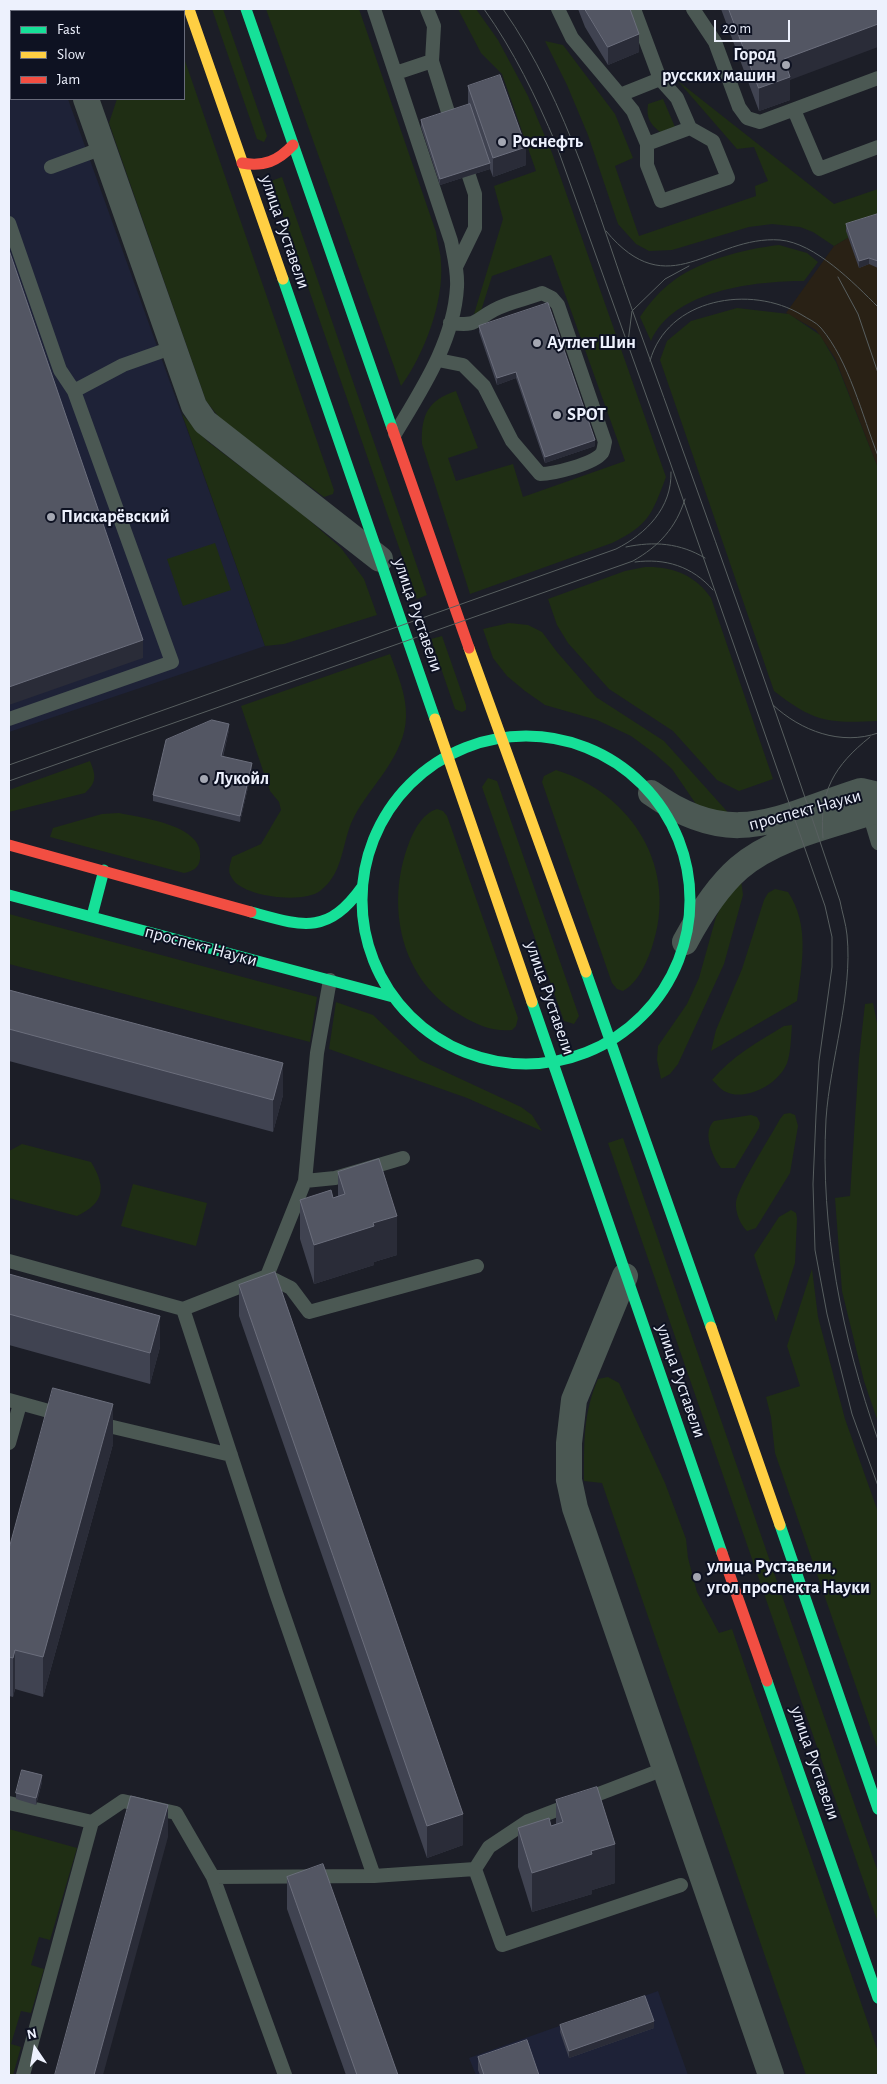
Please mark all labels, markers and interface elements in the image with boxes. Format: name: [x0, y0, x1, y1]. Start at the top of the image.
legend: [10, 10, 185, 100]
scale bar: [717, 10, 793, 42]
text: 20 m: [722, 21, 751, 36]
text: Fast: [57, 22, 80, 37]
place label: Город русских машин: [662, 44, 776, 86]
text: Slow: [57, 47, 85, 62]
marker: Город русских машин: [780, 59, 792, 71]
text: Jam: [57, 72, 80, 87]
place label: Роснефть: [512, 131, 583, 153]
marker: Роснефть: [496, 136, 508, 148]
street label: улица Руставели: [255, 172, 315, 292]
place label: Аутлет Шин: [547, 332, 636, 354]
marker: Аутлет Шин: [531, 337, 543, 349]
place label: SPOT: [567, 404, 606, 426]
marker: SPOT: [551, 409, 563, 421]
place label: Пискарёвский: [61, 506, 170, 528]
marker: Пискарёвский: [45, 511, 57, 523]
street label: улица Руставели: [388, 555, 448, 675]
place label: Лукойл: [214, 768, 269, 790]
marker: Лукойл: [198, 773, 210, 785]
street label: проспект Науки: [746, 785, 864, 835]
street label: проспект Науки: [142, 921, 260, 971]
street label: улица Руставели: [520, 938, 580, 1058]
street label: улица Руставели: [651, 1321, 711, 1441]
place label: улица Руставели, угол проспекта Науки: [707, 1556, 870, 1598]
marker: улица Руставели, угол проспекта Науки: [691, 1571, 703, 1583]
street label: улица Руставели: [785, 1703, 845, 1823]
north arrow: [10, 2024, 60, 2074]
text: N: [26, 2026, 38, 2042]

